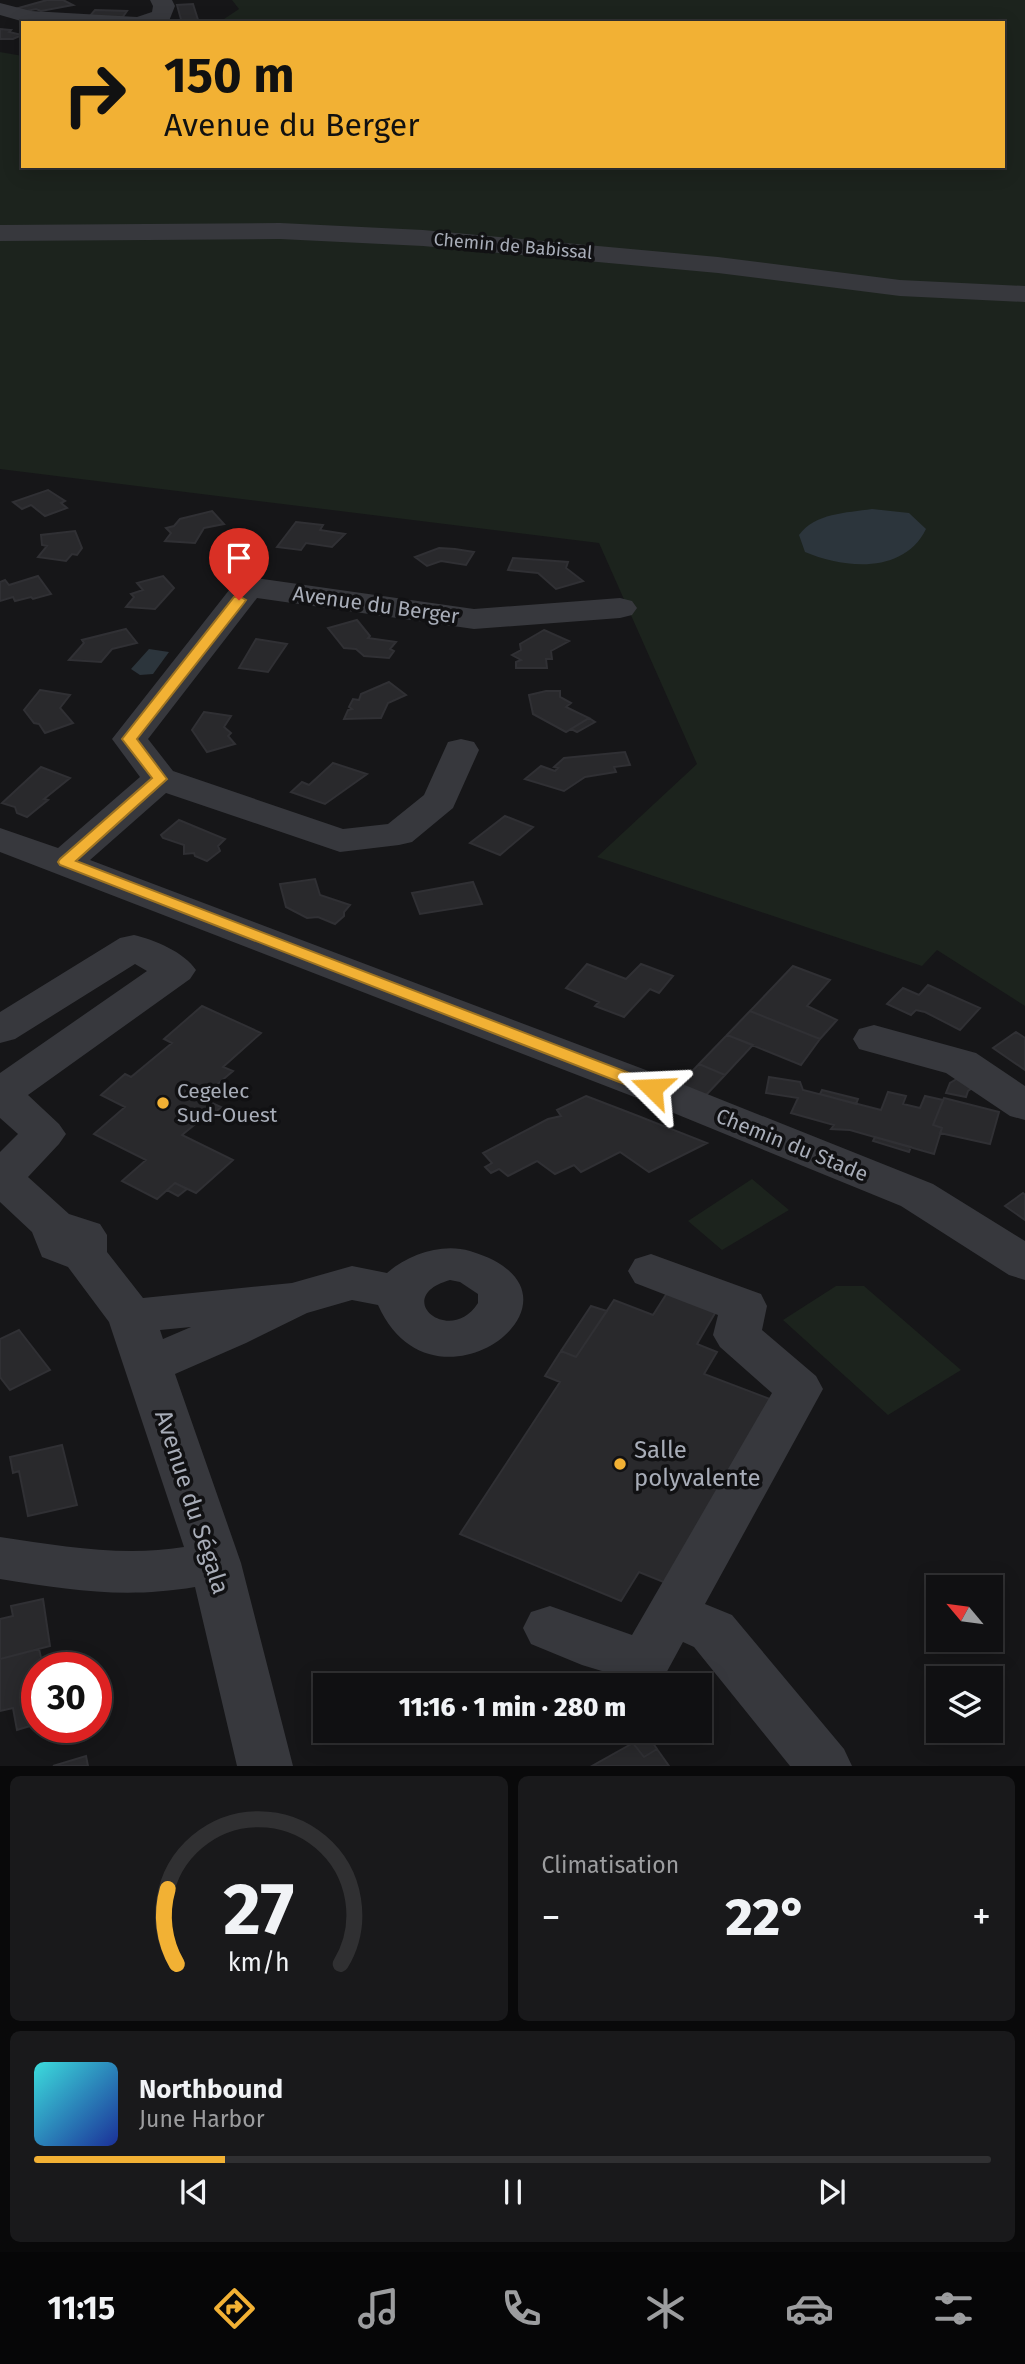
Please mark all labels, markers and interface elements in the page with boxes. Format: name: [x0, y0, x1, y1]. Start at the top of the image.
text: 150 m: [164, 46, 295, 105]
icon: right: [49, 49, 140, 140]
text: Avenue du Berger: [164, 106, 420, 144]
street label: Chemin de Babissal: [433, 228, 593, 264]
pin: [209, 528, 269, 600]
icon: arrive: [220, 539, 258, 577]
street label: Avenue du Berger: [291, 580, 461, 630]
position arrow: [615, 1051, 689, 1125]
place label: Cegelec Sud-Ouest: [177, 1078, 278, 1128]
marker: Cegelec Sud-Ouest: [155, 1095, 171, 1111]
street label: Chemin du Stade: [712, 1103, 872, 1187]
street label: Avenue du Ségala: [149, 1407, 235, 1597]
place label: Salle polyvalente: [634, 1436, 761, 1492]
marker: Salle polyvalente: [612, 1456, 628, 1472]
north arrow: [926, 1575, 1003, 1652]
map controls: [926, 1575, 1003, 1743]
speed limit sign: 30: [21, 1652, 112, 1743]
button: layers: [926, 1666, 1003, 1743]
text: 11:16 · 1 min · 280 m: [399, 1692, 626, 1723]
text: Climatisation: [542, 1851, 679, 1879]
text: 27: [223, 1867, 294, 1954]
text: 22°: [726, 1886, 807, 1949]
text: −: [542, 1894, 561, 1940]
text: +: [972, 1894, 991, 1940]
text: km/h: [228, 1948, 290, 1978]
text: Northbound: [139, 2074, 283, 2105]
text: June Harbor: [139, 2105, 265, 2133]
icon: previous: [175, 2173, 213, 2211]
icon: pause: [494, 2173, 532, 2211]
icon: next: [813, 2173, 851, 2211]
icon: directions: [210, 2284, 259, 2333]
icon: music: [354, 2284, 403, 2333]
icon: phone: [497, 2284, 546, 2333]
icon: climate: [641, 2284, 690, 2333]
icon: car: [785, 2284, 834, 2333]
icon: filters: [929, 2284, 978, 2333]
text: 11:15: [47, 2289, 115, 2327]

